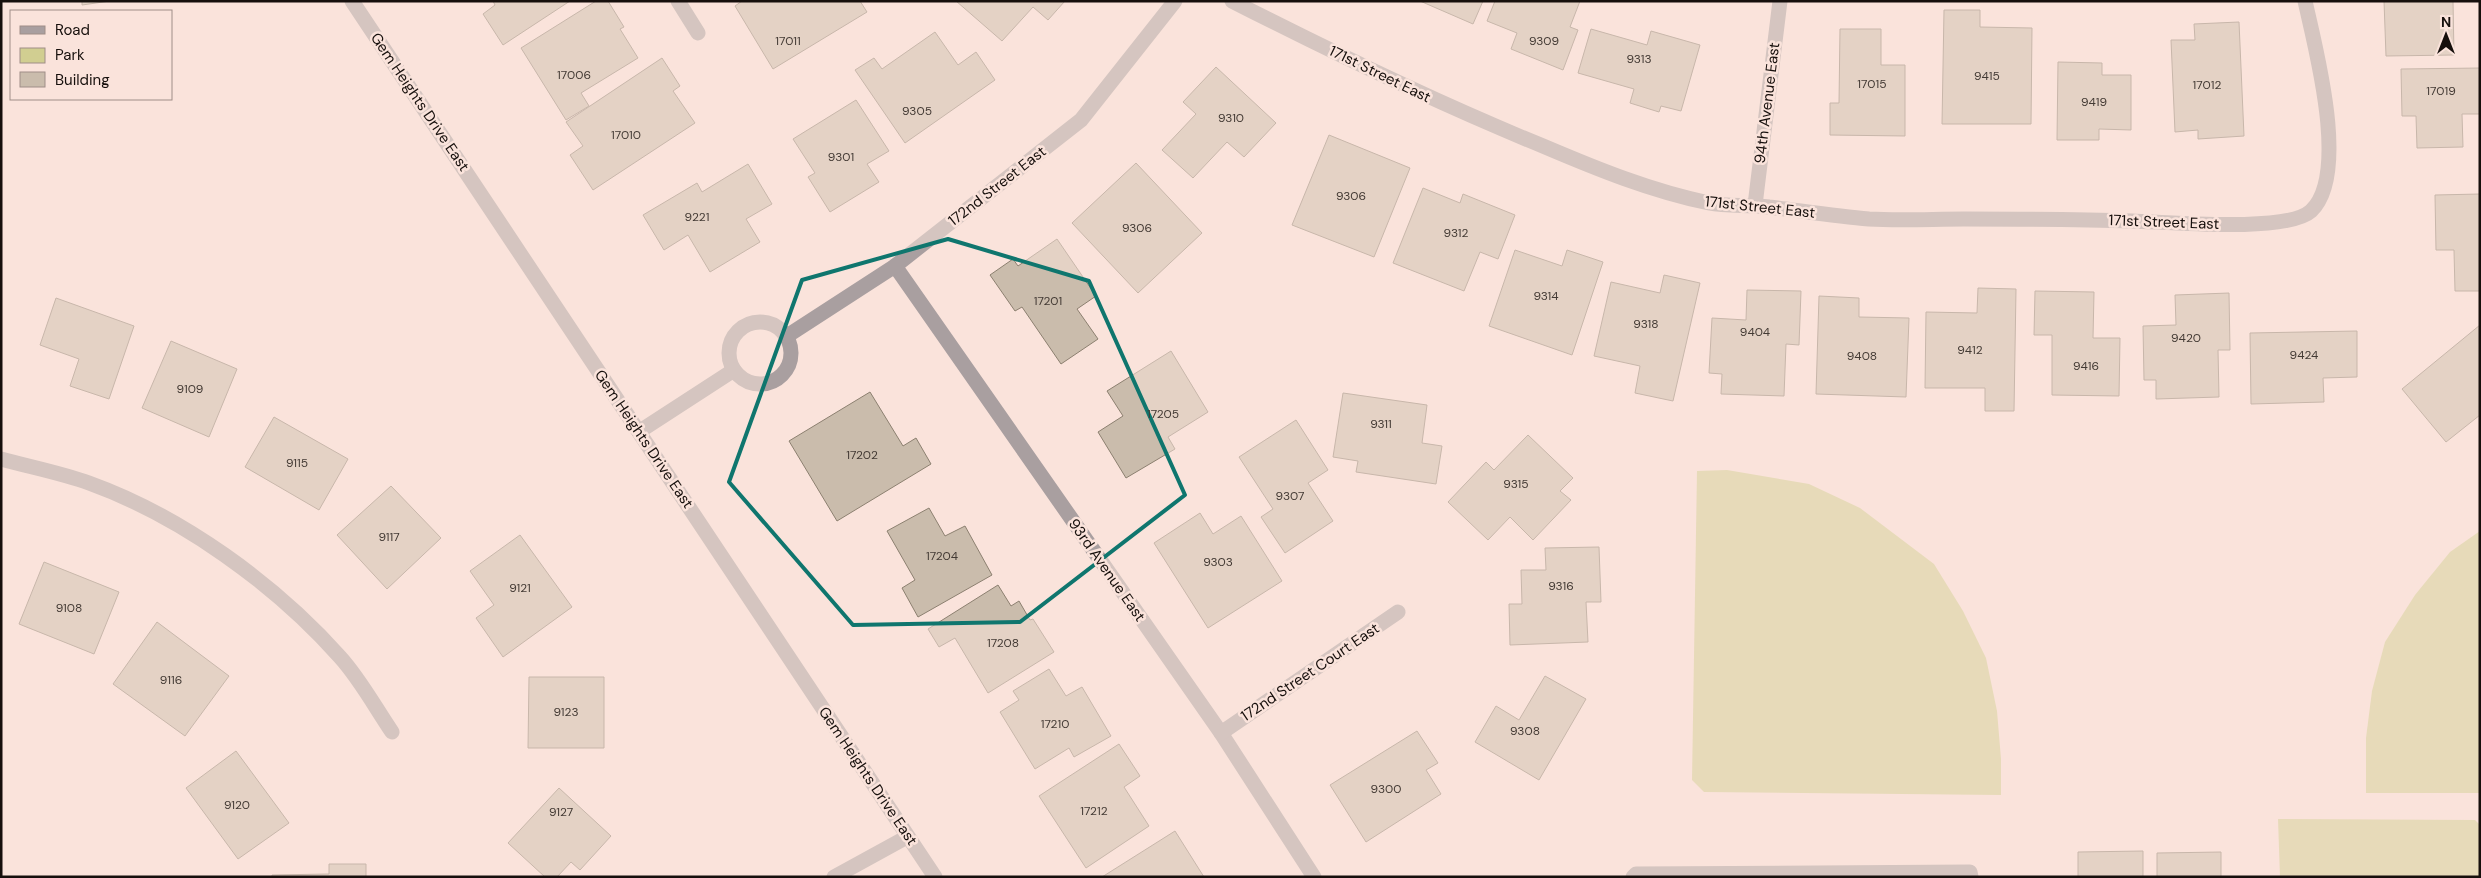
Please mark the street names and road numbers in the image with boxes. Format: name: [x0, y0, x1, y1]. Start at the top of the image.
street label: Gem Heights Drive East: [366, 29, 474, 175]
street label: 171st Street East: [1326, 41, 1434, 107]
street label: 94th Avenue East: [1750, 41, 1784, 165]
street label: 172nd Street East: [944, 141, 1050, 231]
street label: 171st Street East: [1704, 191, 1816, 223]
street label: 171st Street East: [2108, 210, 2220, 234]
street label: Gem Heights Drive East: [590, 366, 698, 512]
street label: 93rd Avenue East: [1064, 515, 1150, 626]
street label: 172nd Street Court East: [1237, 618, 1383, 726]
street label: Gem Heights Drive East: [814, 703, 922, 849]

